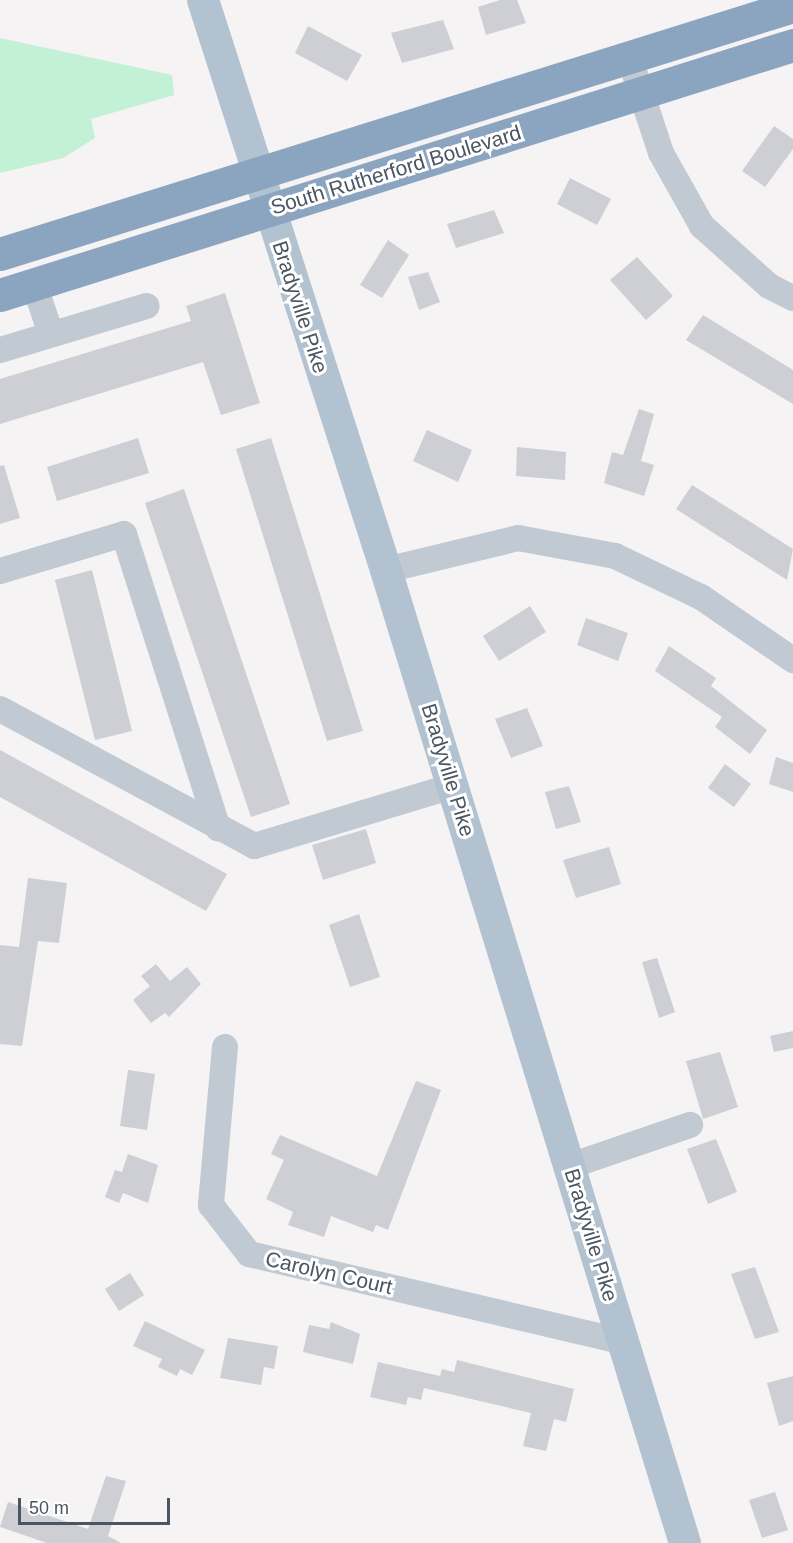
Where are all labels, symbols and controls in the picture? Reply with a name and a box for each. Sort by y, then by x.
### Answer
street label: South Rutherford Boulevard [268,120,524,220]
street label: Bradyville Pike [267,238,333,376]
street label: Bradyville Pike [416,700,480,840]
street label: Bradyville Pike [559,1165,623,1305]
street label: Carolyn Court [263,1246,395,1300]
scale bar [21,1486,172,1524]
text: 50 m [29,1498,69,1518]

